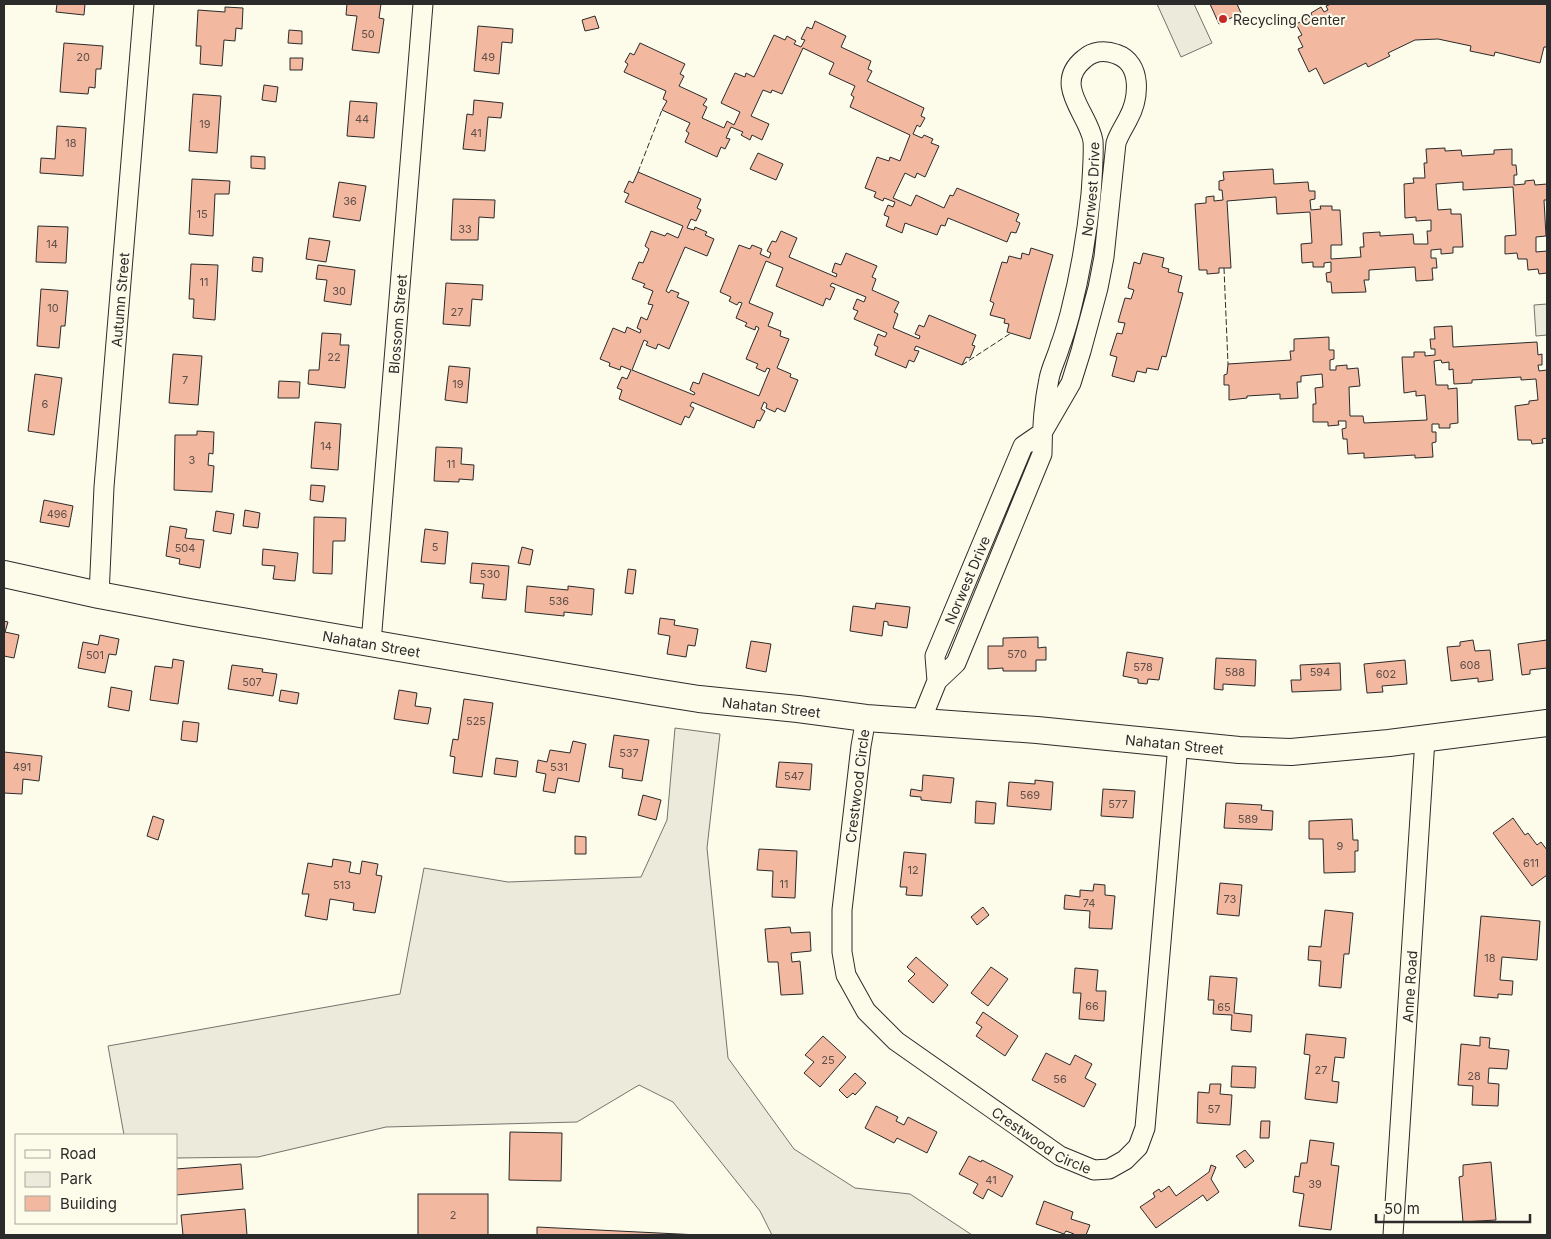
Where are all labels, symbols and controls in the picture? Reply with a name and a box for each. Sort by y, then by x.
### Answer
place label: Recycling Center [1233,11,1345,28]
marker: Recycling Center [1217,13,1229,25]
house number: 50 [361,27,375,41]
house number: 20 [76,50,90,64]
house number: 49 [481,50,495,64]
house number: 44 [355,112,369,126]
house number: 19 [199,117,211,131]
house number: 41 [470,126,482,140]
house number: 18 [65,136,77,150]
street label: Norwest Drive [1077,142,1102,237]
house number: 36 [343,194,357,208]
house number: 15 [196,207,208,221]
house number: 33 [458,222,472,236]
house number: 14 [46,237,58,251]
street label: Autumn Street [107,251,132,348]
street label: Blossom Street [384,273,410,375]
house number: 11 [200,275,208,289]
house number: 30 [332,284,346,298]
house number: 10 [47,301,59,315]
house number: 27 [451,305,463,319]
house number: 22 [327,350,341,364]
house number: 7 [182,373,188,387]
house number: 19 [452,377,464,391]
house number: 6 [42,397,49,411]
house number: 14 [320,439,332,453]
house number: 3 [189,453,196,467]
house number: 11 [447,457,455,471]
house number: 496 [47,507,68,521]
street label: Norwest Drive [941,533,993,627]
house number: 5 [432,540,439,554]
house number: 504 [175,541,195,555]
house number: 530 [480,567,500,581]
house number: 536 [549,594,569,608]
street label: Nahatan Street [321,627,422,660]
house number: 570 [1007,647,1027,661]
house number: 501 [86,648,104,662]
house number: 608 [1460,658,1480,672]
house number: 578 [1133,660,1153,674]
house number: 588 [1225,665,1245,679]
house number: 594 [1310,665,1330,679]
house number: 602 [1376,667,1396,681]
house number: 507 [242,675,262,689]
street label: Nahatan Street [721,693,822,720]
house number: 525 [466,714,486,728]
street label: Crestwood Circle [842,728,872,844]
street label: Nahatan Street [1125,730,1225,757]
house number: 537 [619,746,639,760]
house number: 491 [13,760,31,774]
house number: 531 [550,760,568,774]
house number: 547 [784,769,804,783]
house number: 569 [1020,788,1040,802]
house number: 577 [1108,797,1128,811]
house number: 589 [1238,812,1258,826]
house number: 9 [1337,839,1344,853]
house number: 611 [1523,856,1539,870]
house number: 12 [907,863,919,877]
house number: 11 [780,877,788,891]
house number: 513 [333,878,351,892]
house number: 73 [1224,892,1237,906]
house number: 74 [1083,896,1095,910]
street label: Anne Road [1398,950,1420,1023]
house number: 18 [1484,951,1496,965]
house number: 66 [1085,999,1099,1013]
house number: 65 [1217,1000,1231,1014]
house number: 25 [821,1053,835,1067]
house number: 27 [1315,1063,1327,1077]
house number: 28 [1467,1069,1481,1083]
house number: 56 [1053,1072,1067,1086]
house number: 57 [1208,1102,1220,1116]
street label: Crestwood Circle [989,1103,1094,1177]
legend [15,1134,178,1224]
text: Road [60,1144,96,1163]
text: Park [60,1169,93,1188]
house number: 41 [985,1173,997,1187]
house number: 39 [1308,1177,1322,1191]
scale bar [1376,1192,1530,1224]
text: Building [60,1194,117,1213]
text: 50 m [1384,1199,1420,1218]
house number: 2 [450,1208,456,1222]

